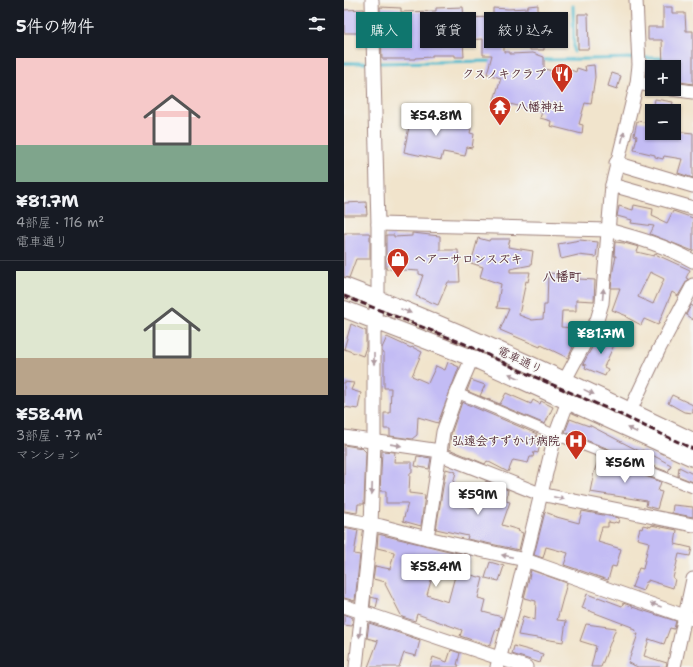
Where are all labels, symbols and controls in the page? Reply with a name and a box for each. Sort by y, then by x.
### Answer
chip: 購入 [356,12,412,48]
chip: 賃貸 [420,12,476,48]
chip: 絞り込み [484,12,568,48]
icon: filters [306,13,328,35]
text: 5件の物件 [16,15,95,37]
map controls [645,60,681,140]
button: + [645,60,681,96]
restaurant icon: クスノキクラブ [549,61,575,94]
place label: クスノキクラブ [462,66,546,82]
icon: home [136,84,208,156]
temple icon: 八幡神社 [487,94,513,127]
place label: 八幡神社 [516,99,564,115]
pin: ¥54.8M [403,103,469,137]
button: − [645,104,681,140]
text: ¥54.8M [410,107,462,124]
one-way arrow [620,131,626,144]
text: ¥81.7M [16,190,79,212]
text: 4部屋 · 116 m² [16,214,104,231]
text: 電車通り [16,233,68,250]
shop icon: ヘアーサロンスズキ [385,246,411,279]
place label: ヘアーサロンスズキ [414,251,522,267]
district label: 八幡町 [542,268,582,285]
one-way arrow [599,288,606,300]
icon: home [136,297,208,369]
one-way arrow [401,308,413,314]
pin: ¥81.7M [568,321,634,355]
text: ¥81.7M [577,325,625,342]
street label: 電車通り [495,343,545,377]
one-way arrow [371,353,377,366]
one-way arrow [507,373,519,379]
one-way arrow [584,389,595,395]
text: ¥58.4M [16,403,83,425]
text: 3部屋 · 77 m² [16,427,103,444]
one-way arrow [627,427,638,433]
hospital icon: 弘遠会すずかけ病院 [563,428,589,461]
place label: 弘遠会すずかけ病院 [452,433,560,449]
one-way arrow [390,442,403,448]
text: マンション [16,446,80,463]
pin: ¥56M [601,450,649,484]
text: ¥56M [605,454,645,471]
pin: ¥59M [454,482,502,516]
one-way arrow [369,483,375,496]
text: ¥59M [458,486,498,503]
one-way arrow [552,495,565,501]
one-way arrow [500,552,513,558]
pin: ¥58.4M [403,554,469,588]
text: ¥58.4M [410,558,462,575]
one-way arrow [650,602,662,608]
one-way arrow [356,626,363,638]

